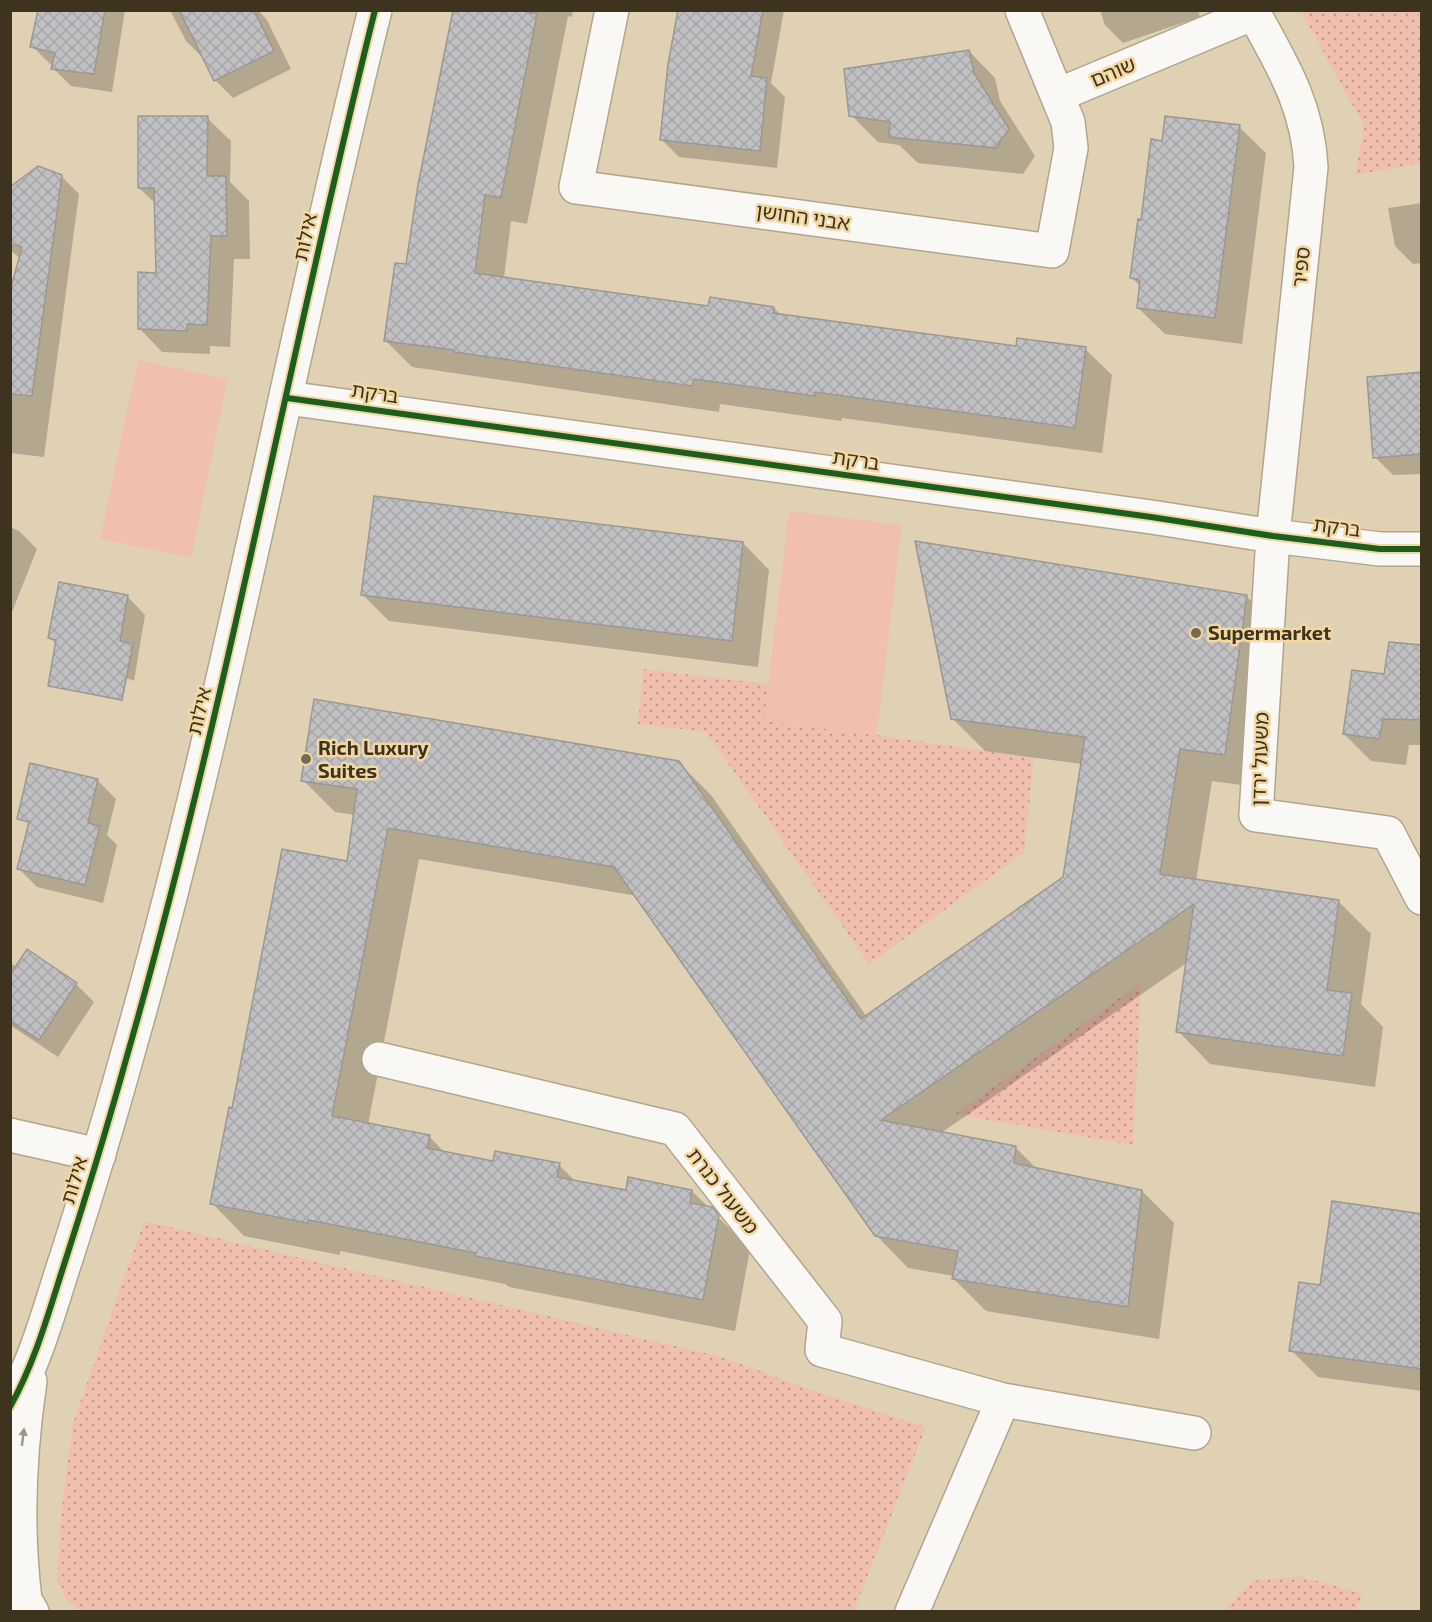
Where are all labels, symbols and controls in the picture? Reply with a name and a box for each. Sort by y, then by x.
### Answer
street label: שוהם [1086,51,1139,91]
street label: אבני החושן [755,198,852,234]
street label: אילות [287,211,321,263]
street label: ספיר [1286,245,1314,288]
street label: ברקת [350,377,400,407]
street label: ברקת [831,444,881,474]
street label: ברקת [1312,511,1362,541]
place label: Supermarket [1208,620,1331,644]
marker: Supermarket [1189,626,1203,640]
street label: אילות [181,685,215,737]
street label: משעול ירדן [1245,712,1273,806]
place label: Rich Luxury Suites [318,735,429,782]
marker: Rich Luxury Suites [299,752,313,766]
street label: משעול כנרת [683,1143,765,1238]
street label: אילות [55,1153,92,1206]
one-way arrow [18,1428,27,1447]

